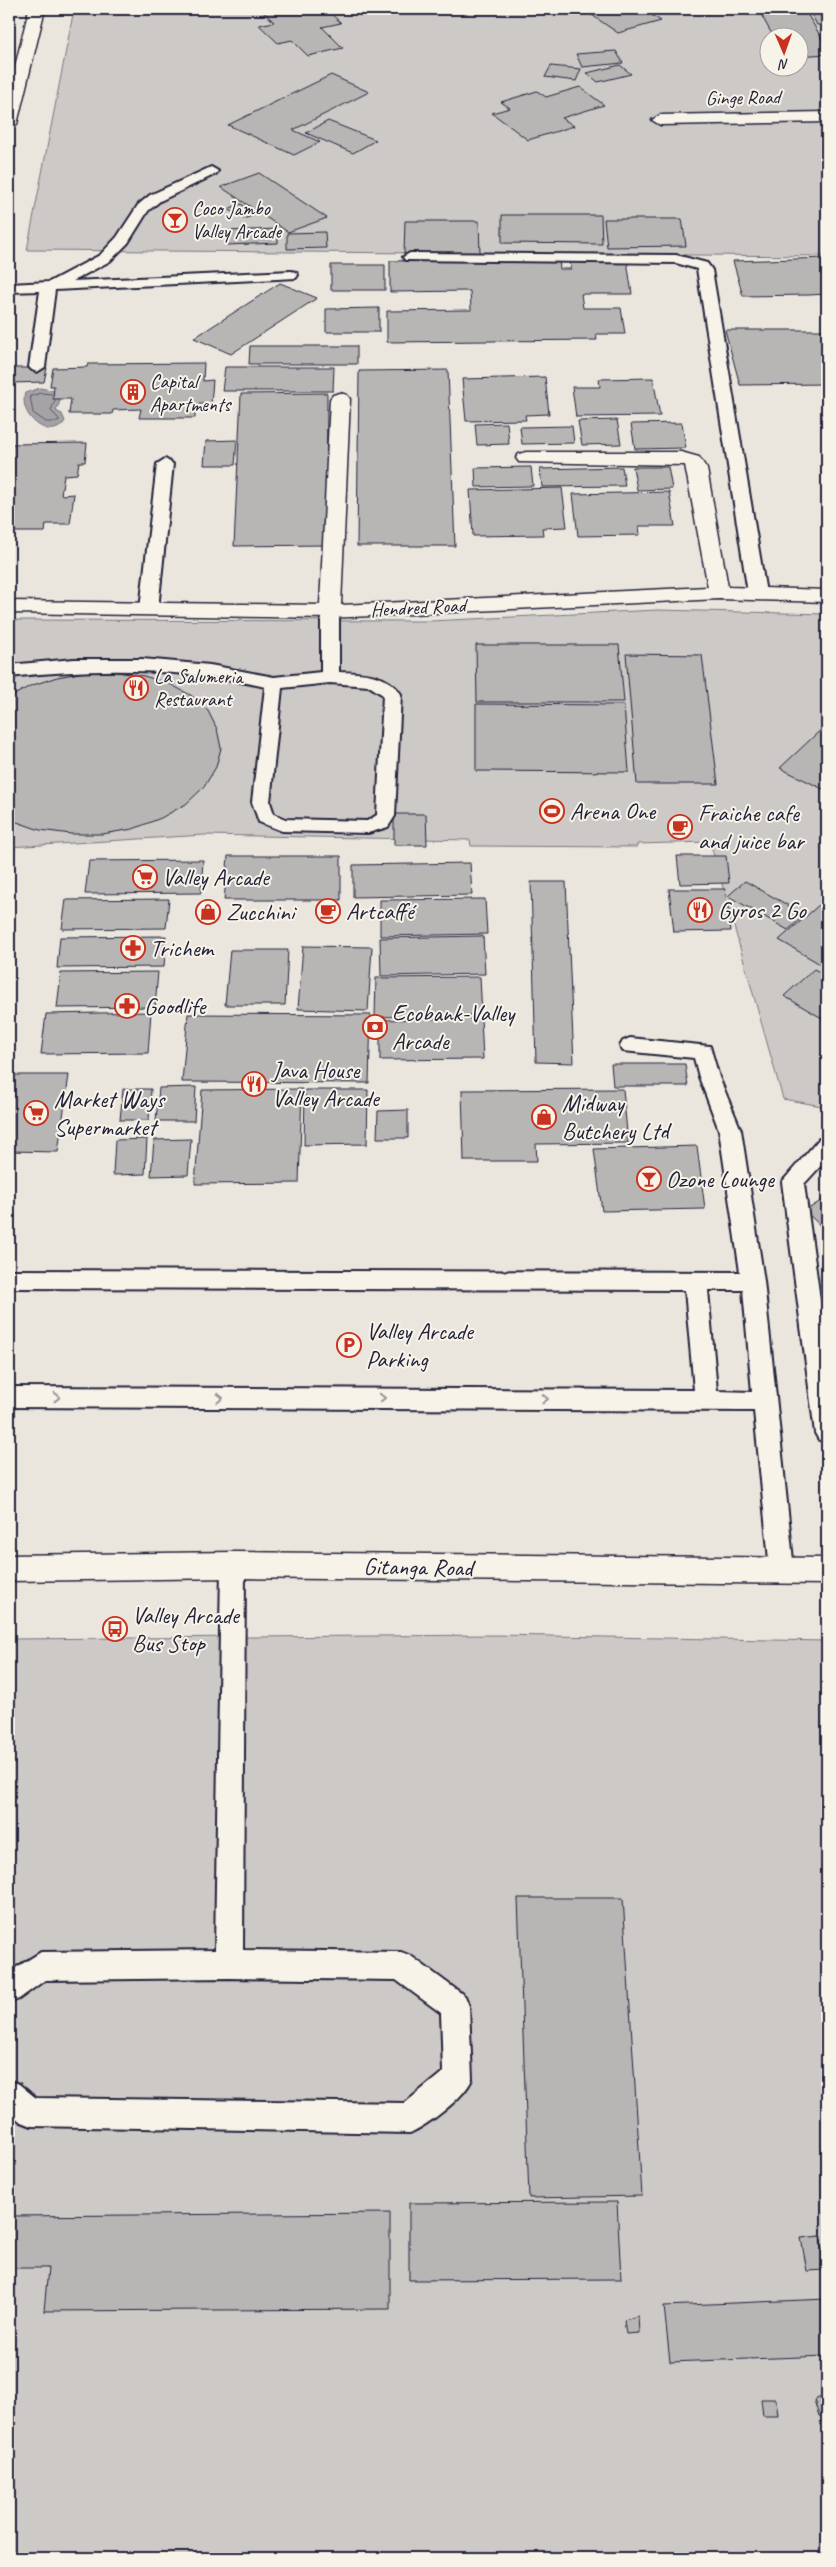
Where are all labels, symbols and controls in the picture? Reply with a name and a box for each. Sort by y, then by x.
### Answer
north arrow [758,28,808,78]
text: N [777,56,789,73]
street label: Ginge Road [705,84,784,111]
place label: Coco Jambo Valley Arcade [192,196,283,244]
bar icon: Coco Jambo Valley Arcade [162,207,188,233]
place label: Capital Apartments [150,369,232,417]
building icon: Capital Apartments [120,379,146,405]
street label: Hendred Road [370,592,469,622]
place label: La Salumeria Restaurant [154,664,244,712]
restaurant icon: La Salumeria Restaurant [123,675,149,701]
place label: Arena One [570,796,657,826]
sports icon: Arena One [539,798,565,824]
place label: Fraiche cafe and juice bar [698,798,806,856]
cafe icon: Fraiche cafe and juice bar [667,814,693,840]
place label: Valley Arcade [162,862,271,892]
supermarket icon: Valley Arcade [132,864,158,890]
place label: Gyros 2 Go [718,895,807,925]
place label: Artcaffé [346,896,418,926]
place label: Zucchini [226,897,298,927]
restaurant icon: Gyros 2 Go [687,897,713,923]
cafe icon: Artcaffé [315,898,341,924]
shop icon: Zucchini [195,899,221,925]
place label: Trichem [150,933,215,963]
pharmacy icon: Trichem [120,935,146,961]
place label: Goodlife [144,991,208,1021]
pharmacy icon: Goodlife [114,993,140,1019]
place label: Ecobank-Valley Arcade [392,998,516,1056]
bank icon: Ecobank-Valley Arcade [362,1014,388,1040]
place label: Java House Valley Arcade [271,1055,381,1113]
restaurant icon: Java House Valley Arcade [241,1071,267,1097]
place label: Market Ways Supermarket [54,1084,166,1142]
place label: Midway Butchery Ltd [562,1088,672,1146]
supermarket icon: Market Ways Supermarket [23,1100,49,1126]
shop icon: Midway Butchery Ltd [531,1104,557,1130]
place label: Ozone Lounge [666,1164,776,1194]
bar icon: Ozone Lounge [636,1166,662,1192]
place label: Valley Arcade Parking [366,1316,475,1374]
parking icon: Valley Arcade Parking [336,1332,362,1358]
one-way arrow [54,1392,62,1402]
one-way arrow [216,1393,224,1403]
one-way arrow [379,1393,387,1404]
one-way arrow [542,1394,549,1404]
street label: Gitanga Road [363,1551,476,1583]
place label: Valley Arcade Bus Stop [132,1600,241,1658]
bus stop icon: Valley Arcade Bus Stop [102,1616,128,1642]

